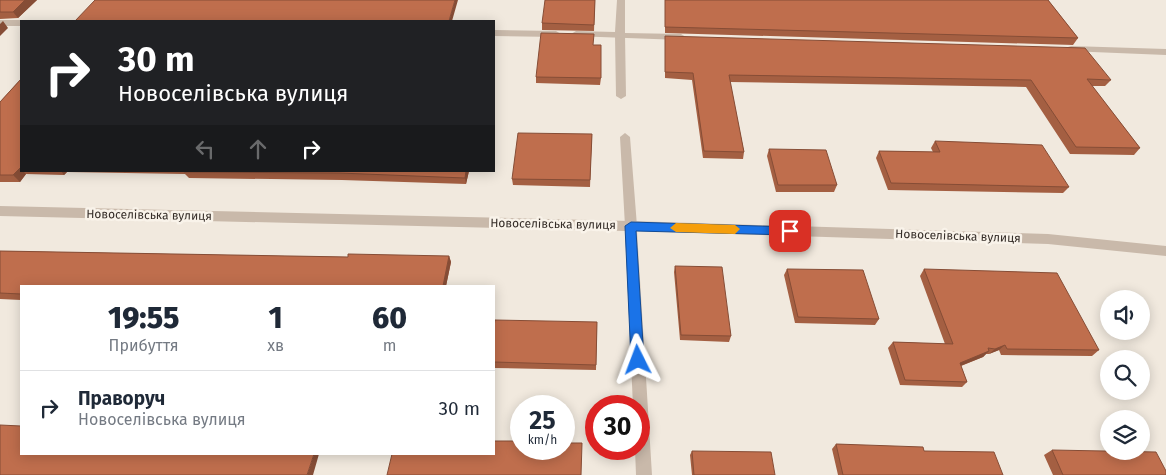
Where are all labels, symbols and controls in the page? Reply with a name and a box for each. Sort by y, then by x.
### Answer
text: 30 m [118,38,195,80]
icon: right [35,40,100,105]
text: Новоселівська вулиця [118,80,348,107]
icon: left [191,135,219,163]
icon: ahead [244,135,272,163]
icon: right [297,135,325,163]
street label: Новоселівська вулиця [86,207,212,223]
pin [769,210,811,252]
street label: Новоселівська вулиця [490,216,616,232]
icon: arrive [776,217,804,245]
street label: Новоселівська вулиця [895,227,1021,245]
map controls [1100,290,1150,460]
button: sound [1100,290,1150,340]
text: 19:55 [108,300,179,336]
text: 1 [269,300,283,336]
text: 60 [372,300,407,336]
position arrow [611,333,663,385]
text: Прибуття [109,336,179,355]
text: хв [267,336,284,355]
text: m [383,336,396,355]
button: search [1100,350,1150,400]
text: Праворуч [78,387,165,410]
icon: right [35,394,63,422]
speed limit sign: 30 [585,395,650,460]
text: 30 m [439,397,480,420]
text: 25 [529,406,556,436]
text: Новоселівська вулиця [78,410,246,429]
button: layers [1100,410,1150,460]
text: km/h [528,433,557,447]

